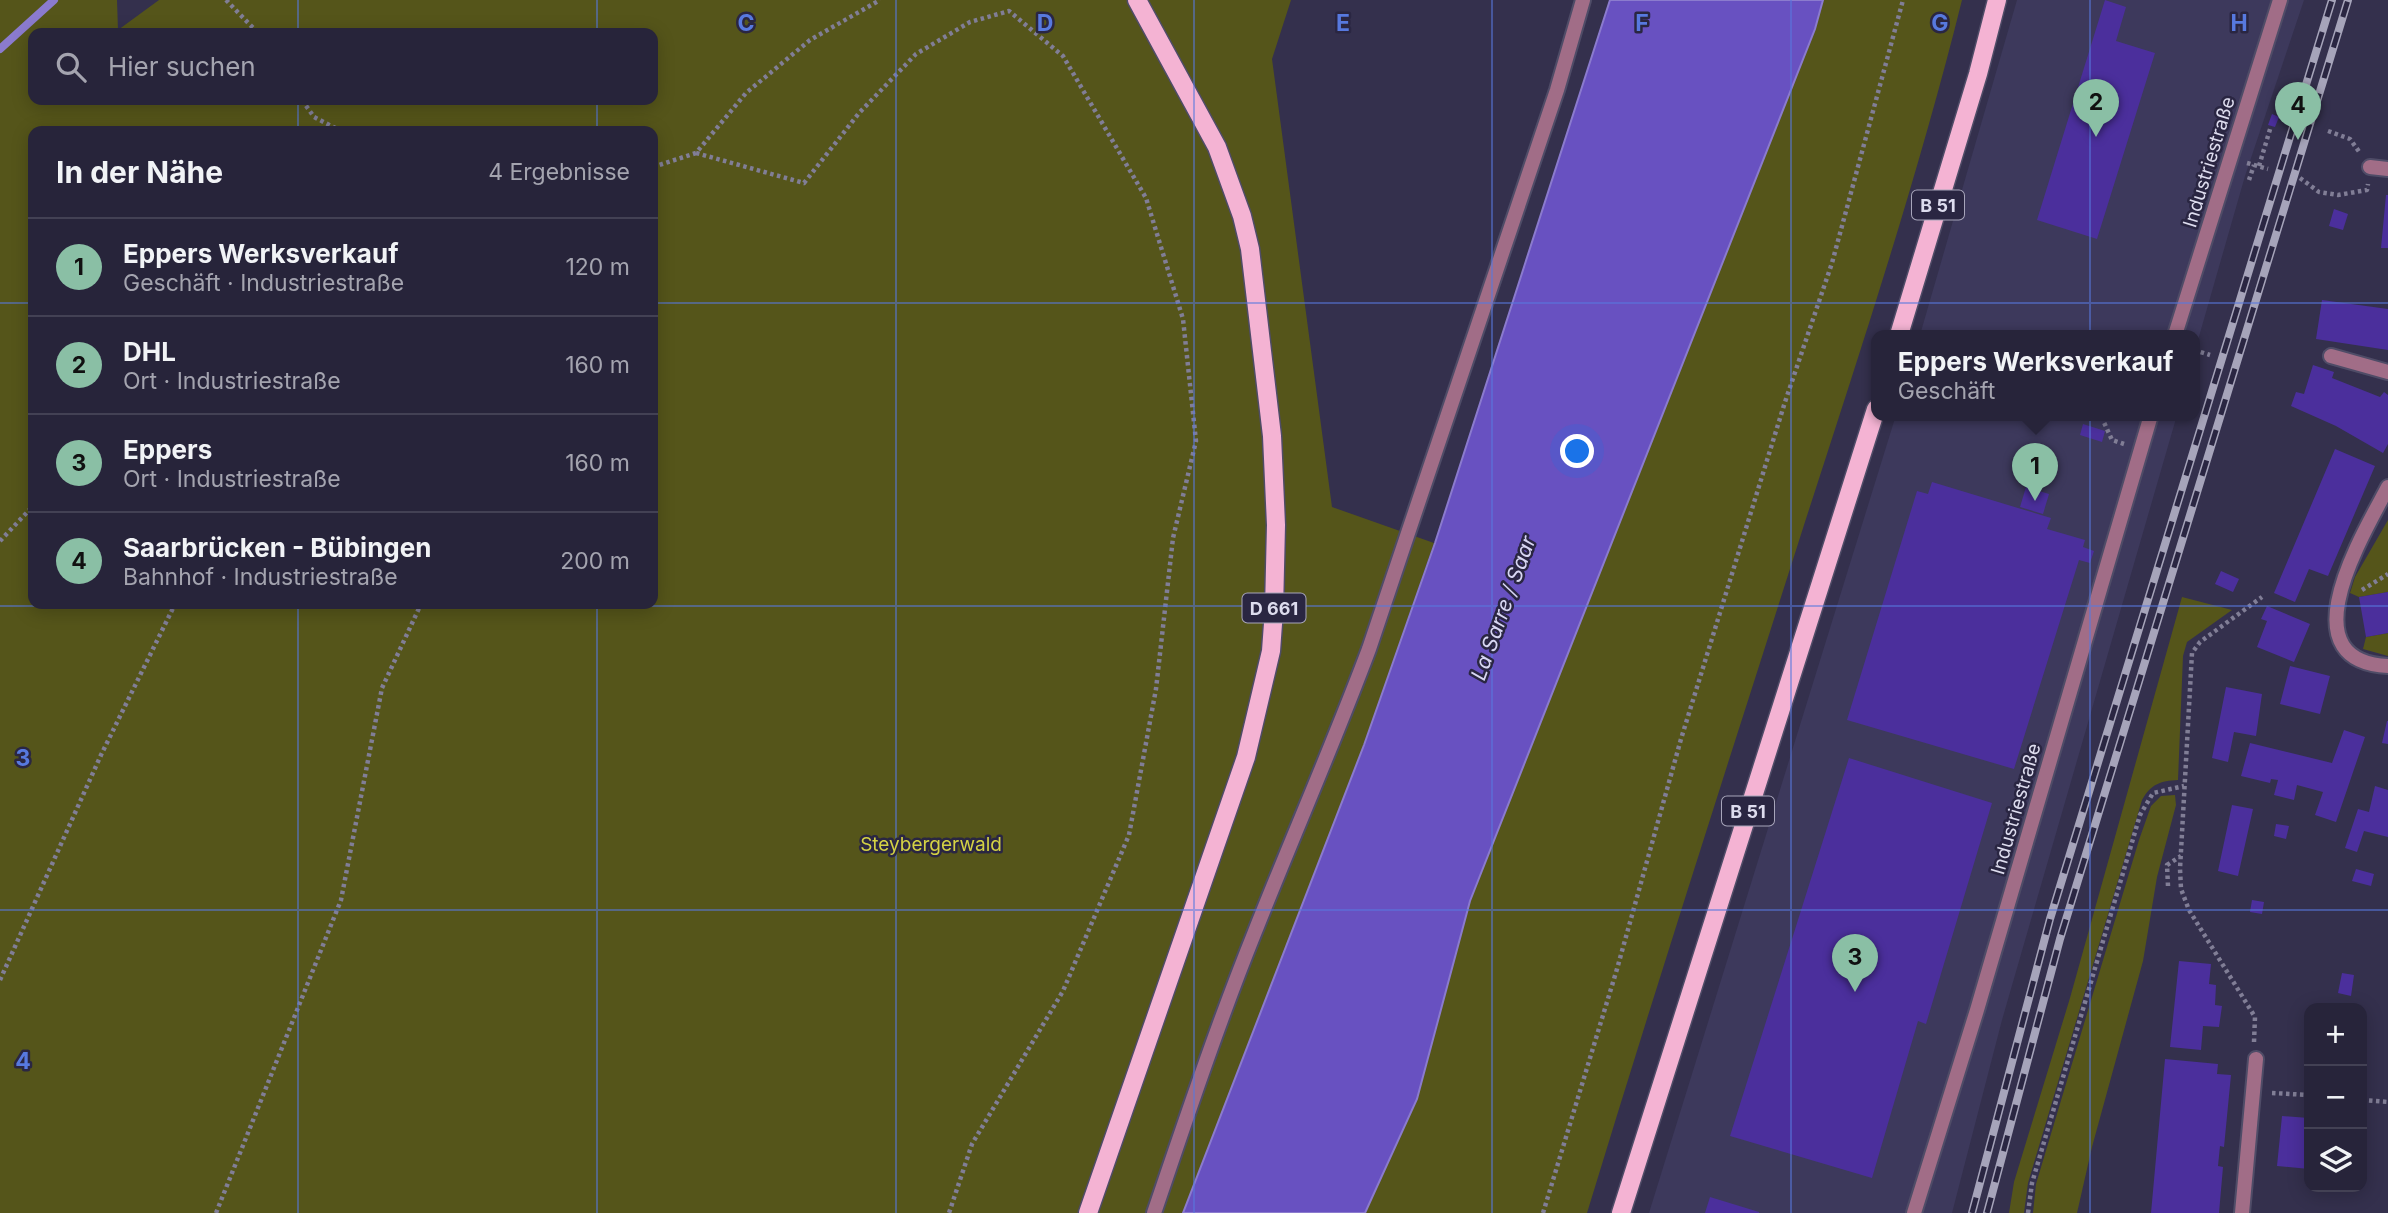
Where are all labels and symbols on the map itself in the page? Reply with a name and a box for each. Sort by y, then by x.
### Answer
text: C [737,9,755,37]
text: D [1037,9,1053,37]
text: E [1336,9,1350,37]
text: F [1635,9,1649,37]
text: G [1931,9,1949,37]
text: H [2230,9,2248,37]
pin: 2 [2073,79,2119,137]
pin: 4 [2275,82,2321,140]
street label: Industriestraße [2178,94,2240,230]
road number: B 51 [1912,190,1964,220]
your location [1560,434,1594,468]
pin: 1 [2012,443,2058,501]
water label: La Sarre / Saar [1465,532,1541,683]
road number: D 661 [1242,594,1306,622]
street label: Industriestraße [1986,741,2046,877]
text: 3 [16,744,30,772]
road number: B 51 [1722,796,1774,826]
park label: Steybergerwald [860,833,1002,856]
pin: 3 [1832,934,1878,992]
text: 4 [15,1047,31,1075]

